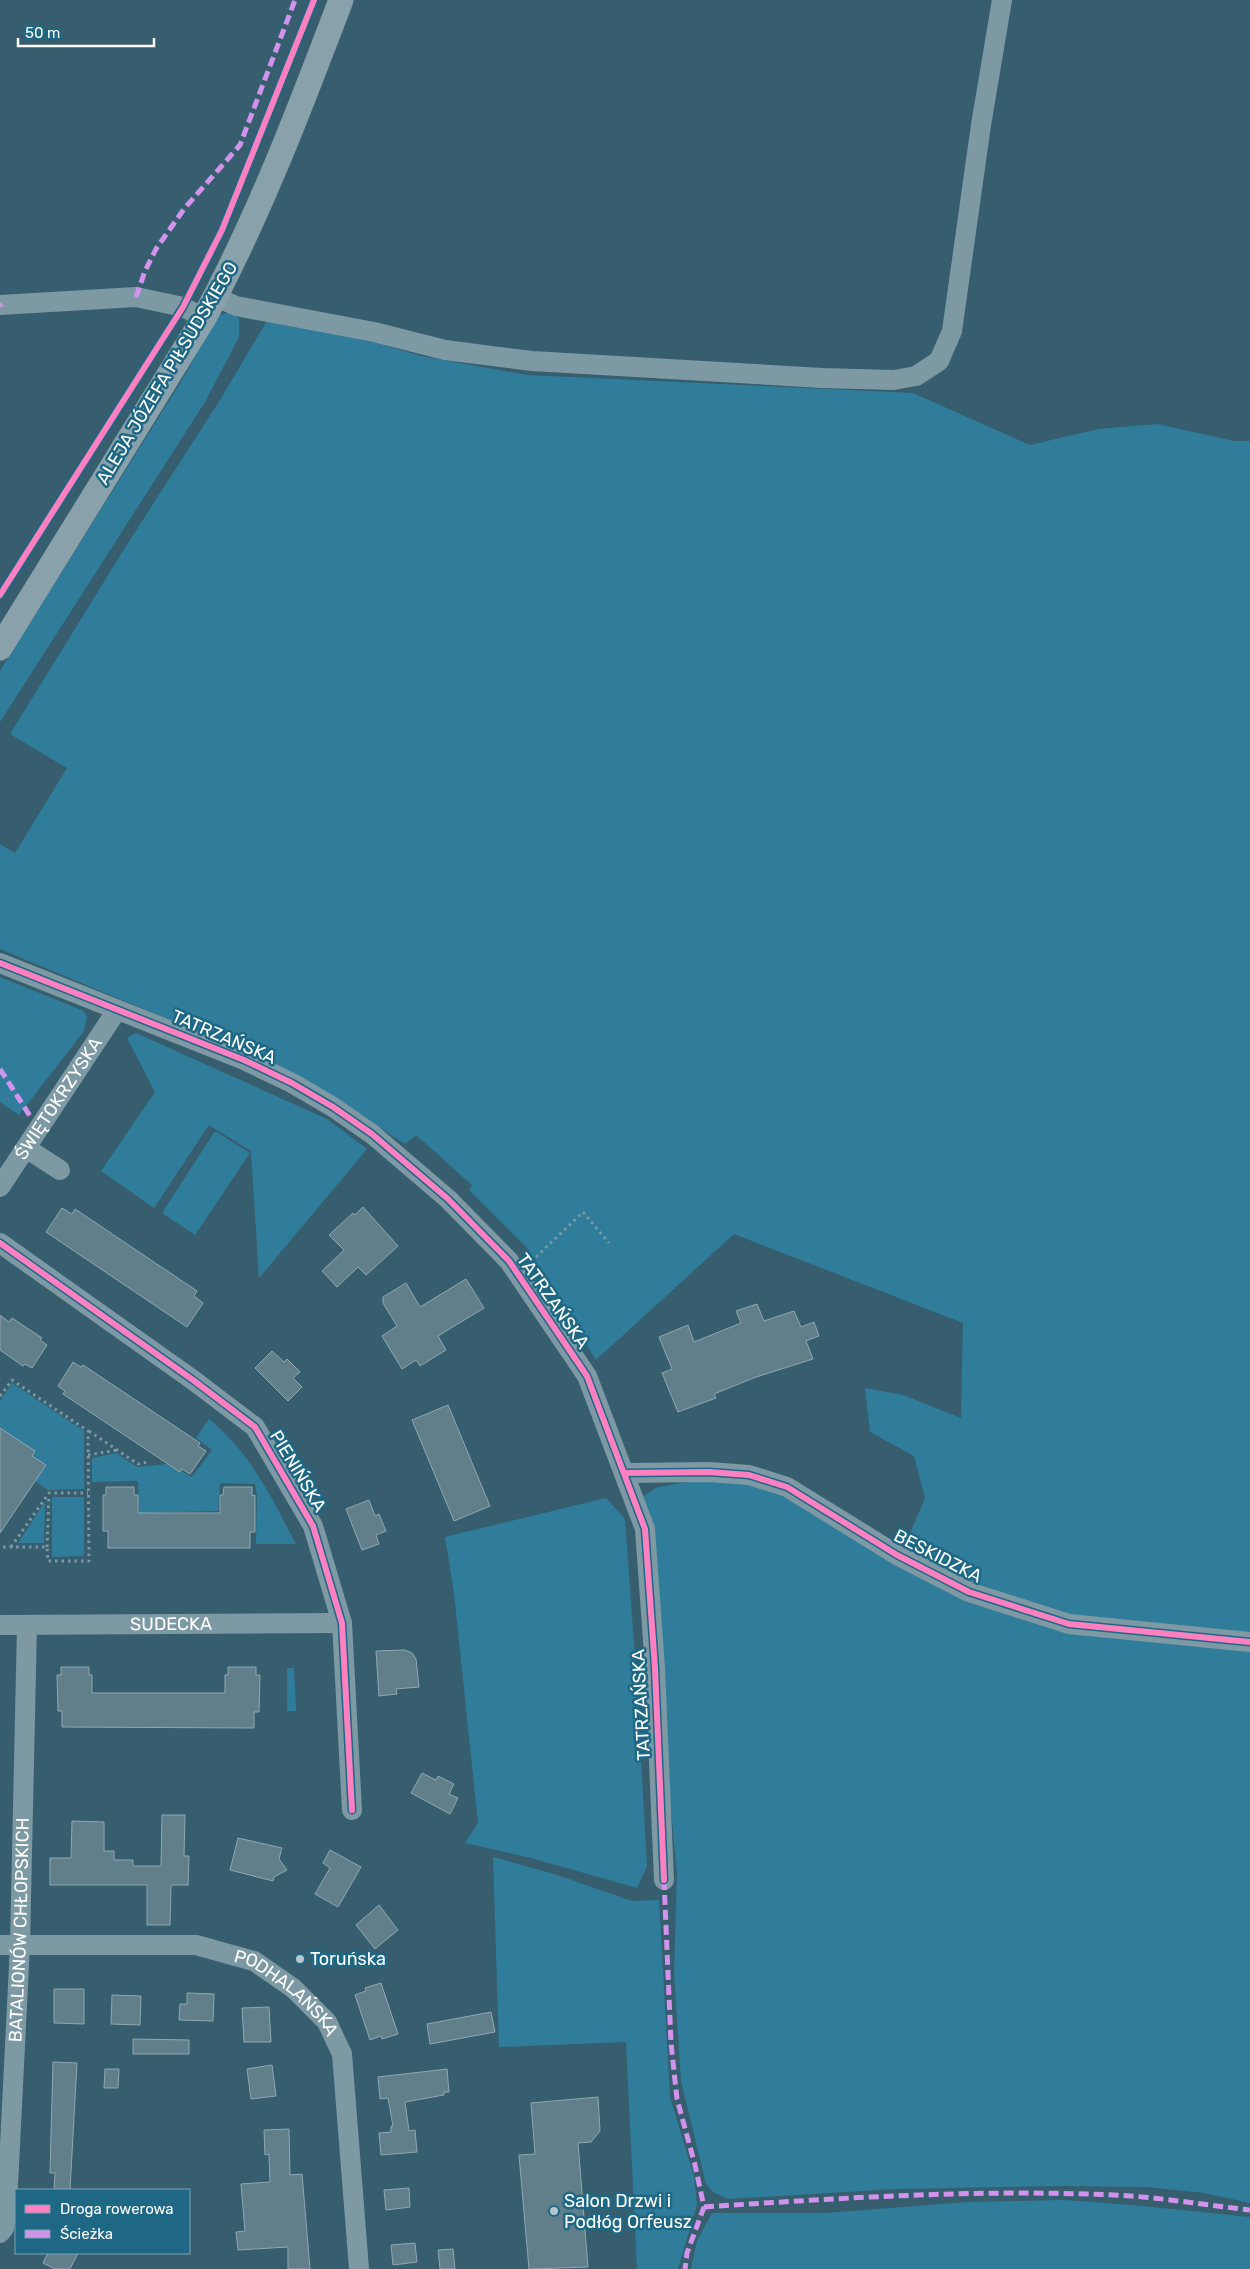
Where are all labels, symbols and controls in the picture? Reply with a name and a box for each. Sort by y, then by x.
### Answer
scale bar [18,15,154,47]
text: 50 m [25,24,60,42]
street label: ALEJA JÓZEFA PIŁSUDSKIEGO [92,257,242,489]
street label: TATRZAŃSKA [168,1005,280,1069]
street label: ŚWIĘTOKRZYSKA [10,1033,107,1164]
street label: TATRZAŃSKA [512,1249,594,1353]
street label: PIENIŃSKA [265,1426,331,1516]
street label: BESKIDZKA [890,1524,986,1588]
street label: SUDECKA [130,1613,212,1635]
street label: TATRZAŃSKA [627,1649,655,1761]
street label: BATALIONÓW CHŁOPSKICH [4,1817,34,2043]
street label: PODHALAŃSKA [232,1945,343,2040]
place label: Toruńska [310,1948,386,1970]
marker: Toruńska [294,1953,306,1965]
legend [15,2189,190,2254]
place label: Salon Drzwi i Podłóg Orfeusz [564,2190,692,2233]
text: Droga rowerowa [60,2200,174,2218]
marker: Salon Drzwi i Podłóg Orfeusz [548,2205,560,2217]
text: Ścieżka [60,2225,113,2243]

